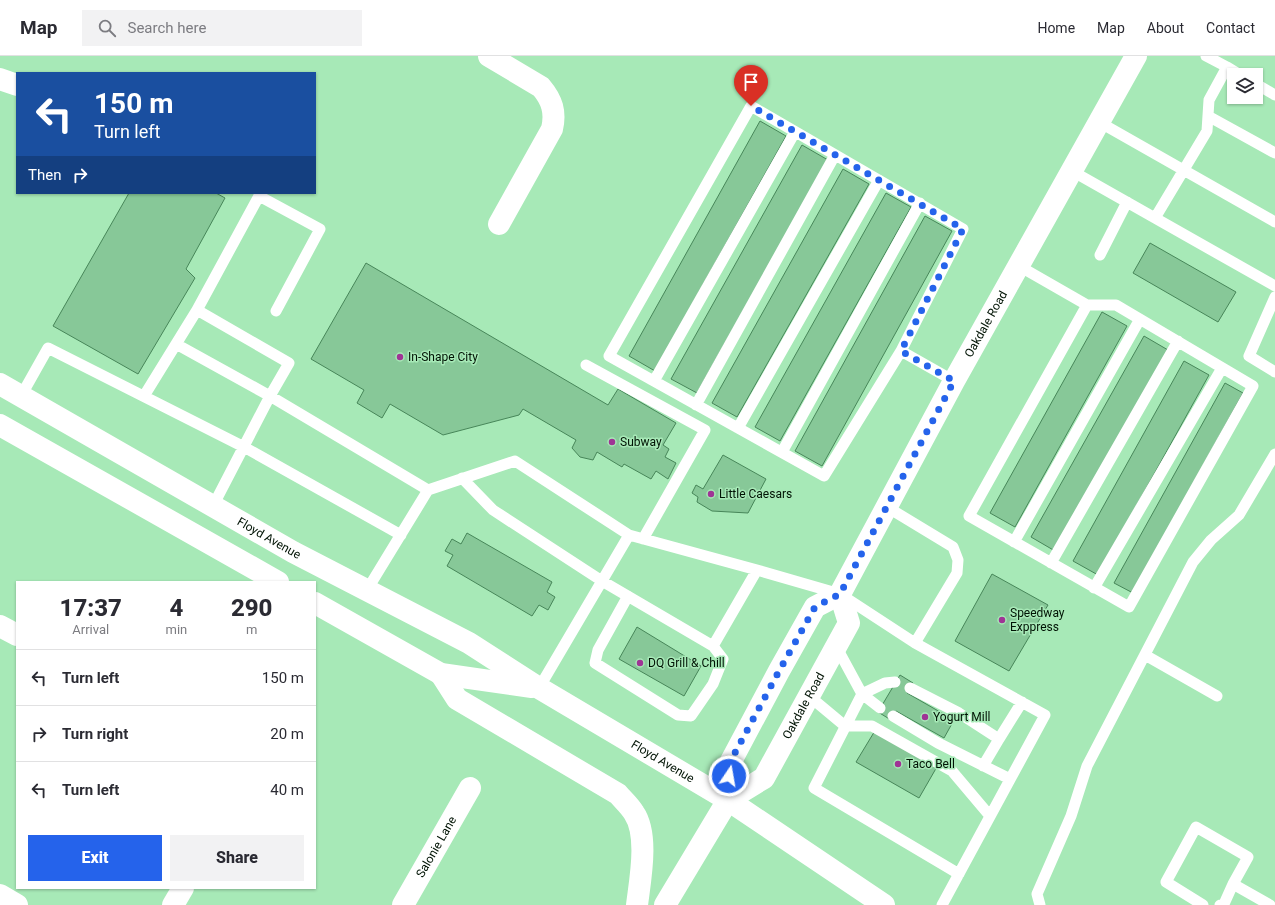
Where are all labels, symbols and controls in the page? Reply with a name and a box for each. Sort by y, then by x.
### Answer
search box [82,10,362,46]
text: Map [20,16,58,39]
icon: search [96,17,118,39]
text: Search here [128,19,206,37]
text: Home [1037,20,1075,36]
text: Map [1097,20,1125,36]
text: About [1147,20,1184,36]
text: Contact [1206,20,1255,36]
pin [734,65,768,106]
map controls [1227,68,1263,104]
button: layers [1227,68,1263,104]
icon: arrive [740,71,762,93]
text: 150 m [94,87,173,120]
icon: left [28,88,80,140]
text: Turn left [94,121,160,142]
icon: right [69,164,91,186]
text: Then [28,166,61,184]
street label: Oakdale Road [962,288,1010,360]
place label: In-Shape City [408,350,478,364]
marker: In-Shape City [395,352,405,362]
place label: Subway [620,435,662,449]
marker: Subway [607,437,617,447]
place label: Little Caesars [719,487,792,501]
marker: Little Caesars [706,489,716,499]
street label: Floyd Avenue [235,514,303,562]
text: 17:37 [60,594,122,622]
text: 4 [169,594,183,622]
text: 290 [231,594,272,622]
place label: Speedway Exppress [1010,606,1065,634]
marker: Speedway Exppress [997,615,1007,625]
text: Arrival [72,622,109,637]
text: min [166,622,187,637]
text: m [246,622,257,637]
place label: DQ Grill & Chill [648,656,725,670]
marker: DQ Grill & Chill [635,658,645,668]
icon: left [28,667,50,689]
text: Turn left [62,669,119,687]
text: 150 m [262,669,304,687]
street label: Oakdale Road [780,670,828,742]
place label: Yogurt Mill [933,710,991,724]
marker: Yogurt Mill [920,712,930,722]
icon: right [28,723,50,745]
text: Turn right [62,725,128,743]
text: 20 m [270,725,304,743]
street label: Floyd Avenue [629,737,697,785]
position arrow [708,755,750,797]
place label: Taco Bell [906,757,955,771]
marker: Taco Bell [893,759,903,769]
icon: left [28,779,50,801]
text: Turn left [62,781,119,799]
text: 40 m [270,781,304,799]
street label: Salonie Lane [413,814,459,880]
button: Exit [28,835,162,881]
button: Share [170,835,304,881]

